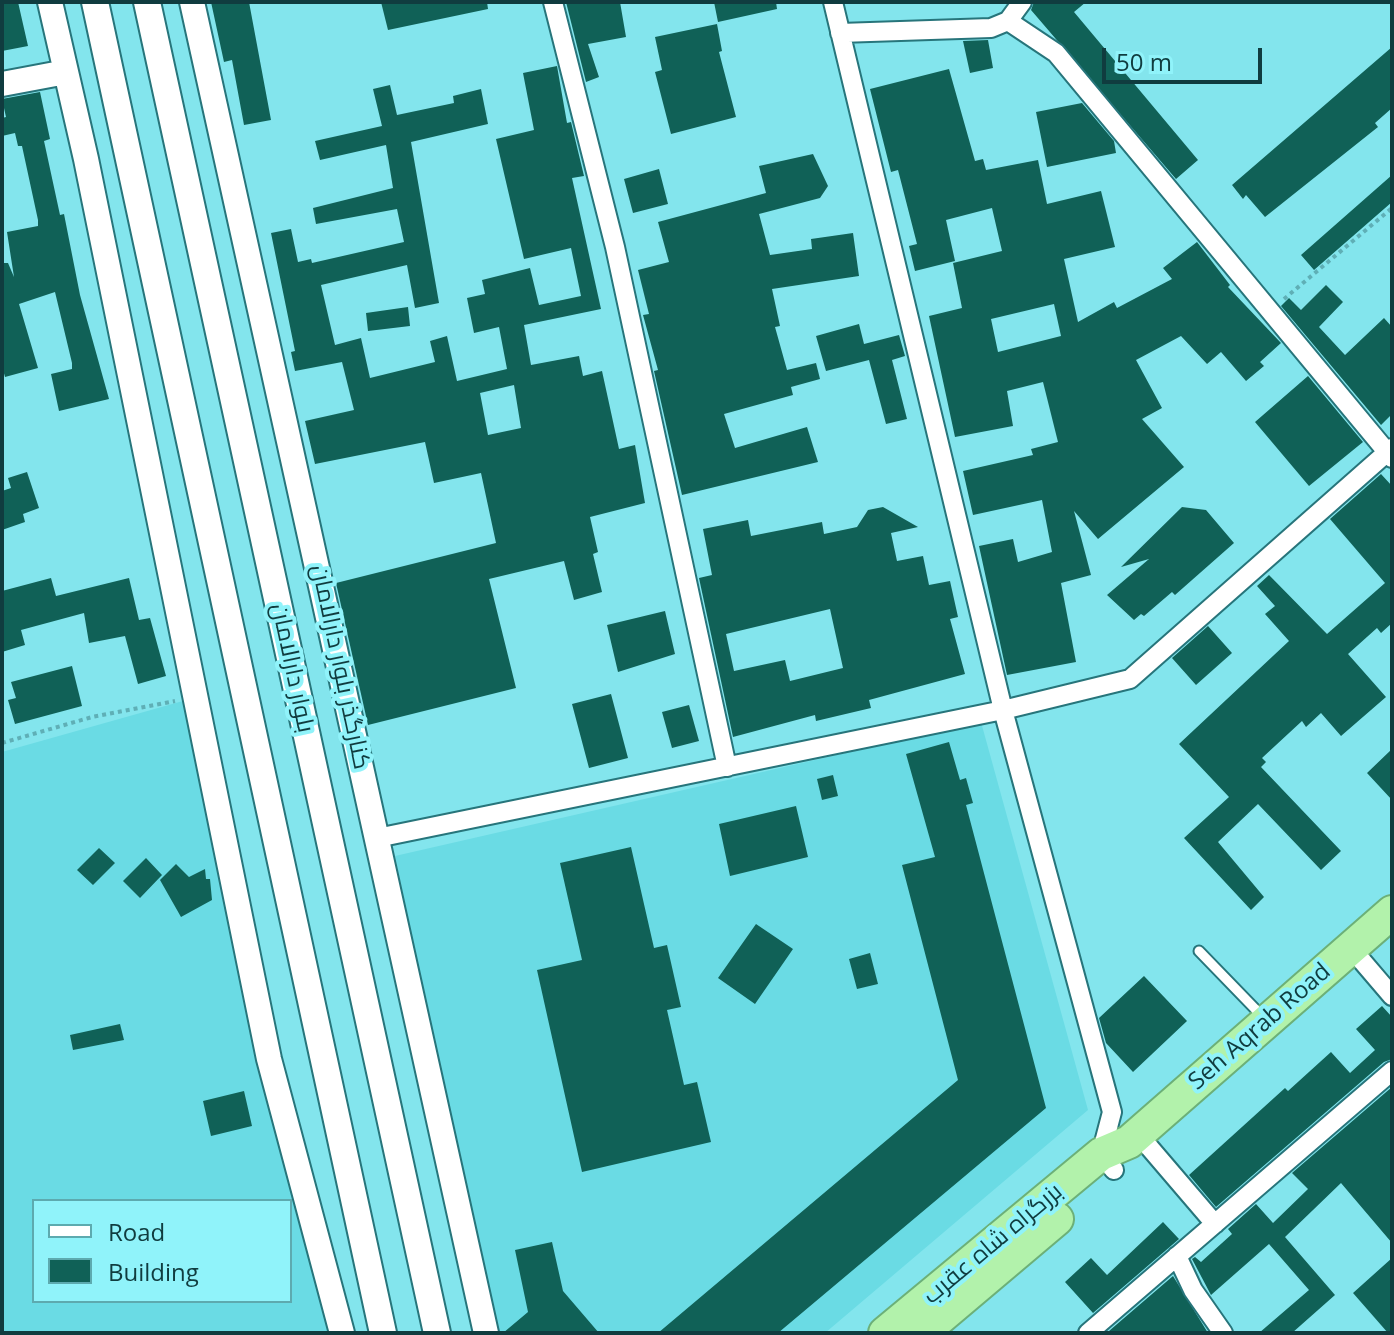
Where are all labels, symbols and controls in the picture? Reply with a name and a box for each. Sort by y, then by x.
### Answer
scale bar [1106,32,1266,82]
text: 50 m [1116,45,1172,78]
street label: کنارگذر بلوار دارالامان [304,562,376,772]
street label: بلوار دارالامان [264,601,320,735]
street label: Seh Aqrab Road [1183,957,1337,1097]
street label: بزرگراه شاه عقرب [918,1177,1068,1311]
legend [32,1199,292,1303]
text: Road [108,1215,165,1248]
text: Building [108,1255,199,1288]

